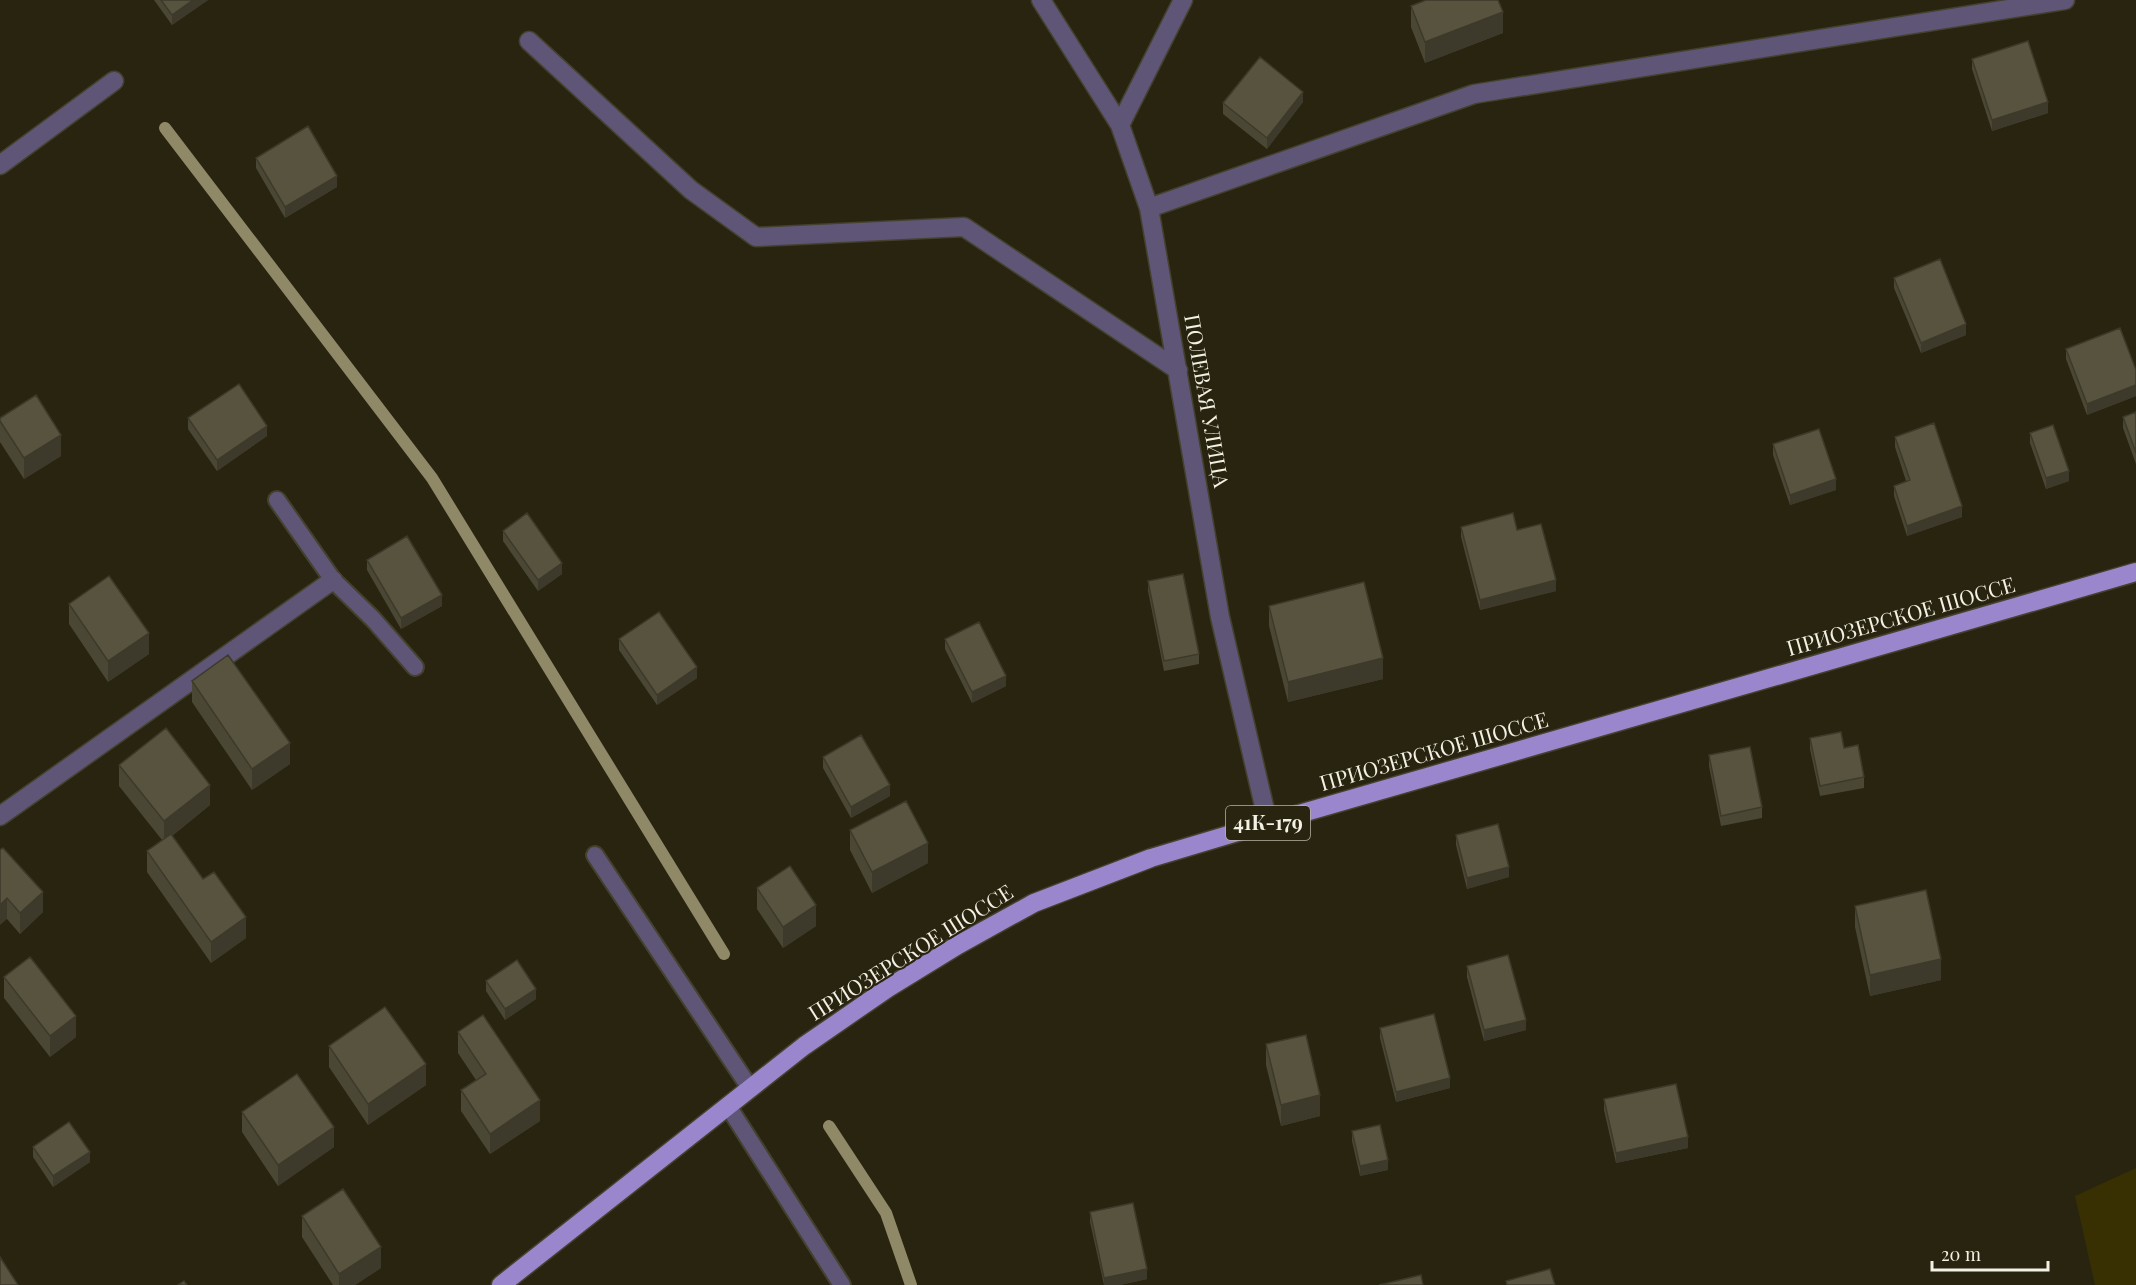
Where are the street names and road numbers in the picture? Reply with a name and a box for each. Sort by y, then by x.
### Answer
street label: ПОЛЕВАЯ УЛИЦА [1179,312,1237,490]
street label: ПРИОЗЕРСКОЕ ШОССЕ [1783,569,2018,661]
street label: ПРИОЗЕРСКОЕ ШОССЕ [1316,704,1551,796]
road number: 41К-179 [1226,806,1310,840]
street label: ПРИОЗЕРСКОЕ ШОССЕ [802,877,1018,1026]

